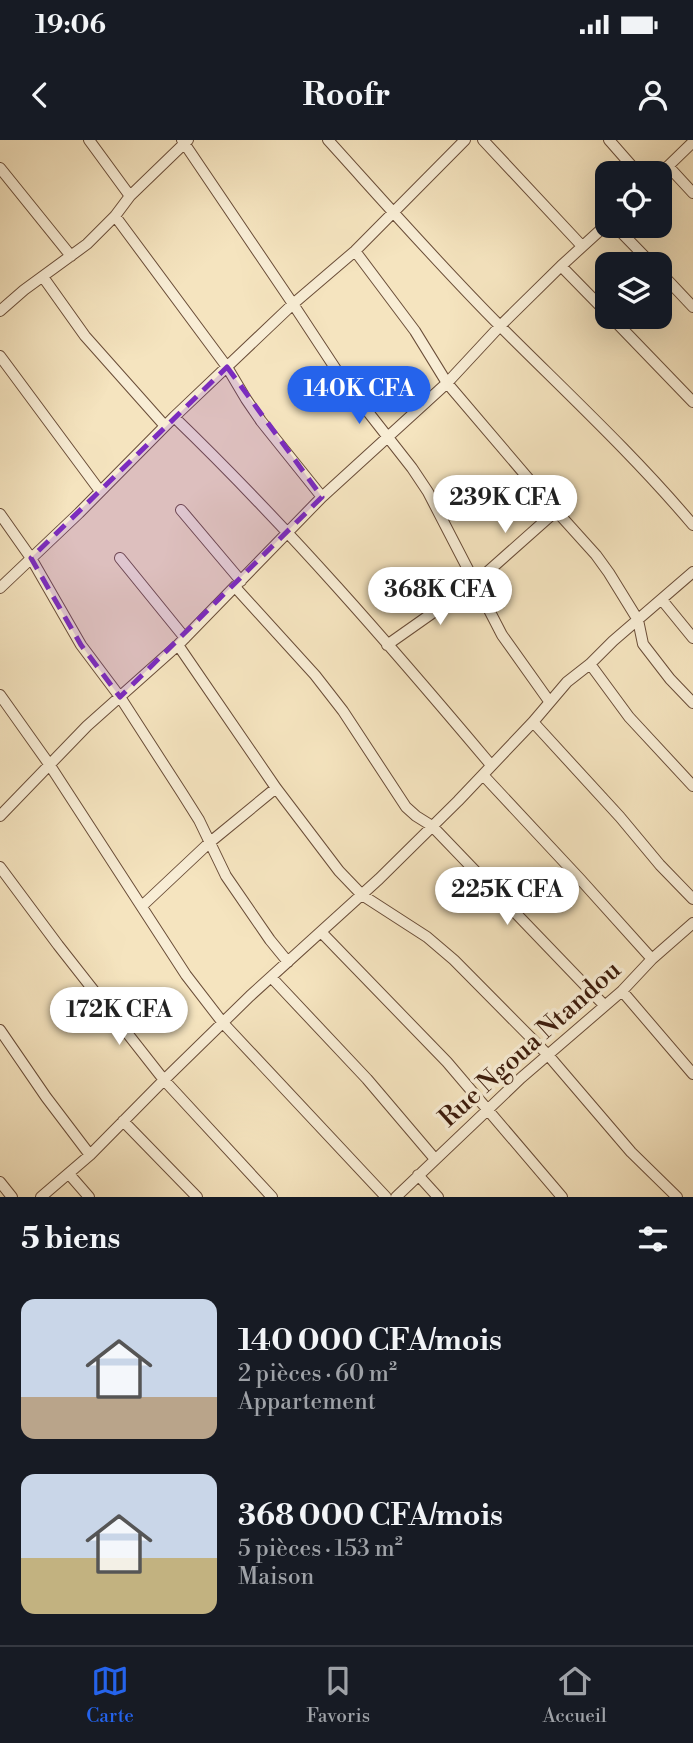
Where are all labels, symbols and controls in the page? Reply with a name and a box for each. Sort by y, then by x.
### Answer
text: 19:06 [35,9,106,41]
text: Roofr [303,75,390,115]
icon: back [21,76,59,114]
icon: person [634,76,672,114]
map controls [595,161,672,329]
button: locate [595,161,672,238]
button: layers [595,252,672,329]
pin: 140K CFA [287,366,431,426]
text: 140K CFA [303,375,415,403]
pin: 239K CFA [433,476,577,535]
text: 239K CFA [449,484,561,512]
pin: 368K CFA [368,568,512,627]
text: 368K CFA [384,576,496,604]
pin: 225K CFA [435,868,579,927]
text: 225K CFA [451,876,563,904]
street label: Rue Ngoua Ntandou [432,954,628,1134]
pin: 172K CFA [47,988,191,1047]
text: 172K CFA [66,996,172,1024]
text: 5 biens [21,1220,120,1258]
icon: filters [634,1220,672,1258]
text: 140 000 CFA/mois [238,1322,502,1360]
icon: home [77,1327,161,1411]
text: 2 pièces · 60 m² [238,1360,397,1388]
text: Appartement [238,1388,376,1416]
text: 368 000 CFA/mois [238,1497,503,1535]
icon: home [77,1502,161,1586]
text: 5 pièces · 153 m² [238,1535,403,1563]
text: Maison [238,1563,314,1591]
tab: Carte [86,1662,134,1728]
tab: Favoris [306,1662,370,1728]
tab: Accueil [543,1662,607,1728]

